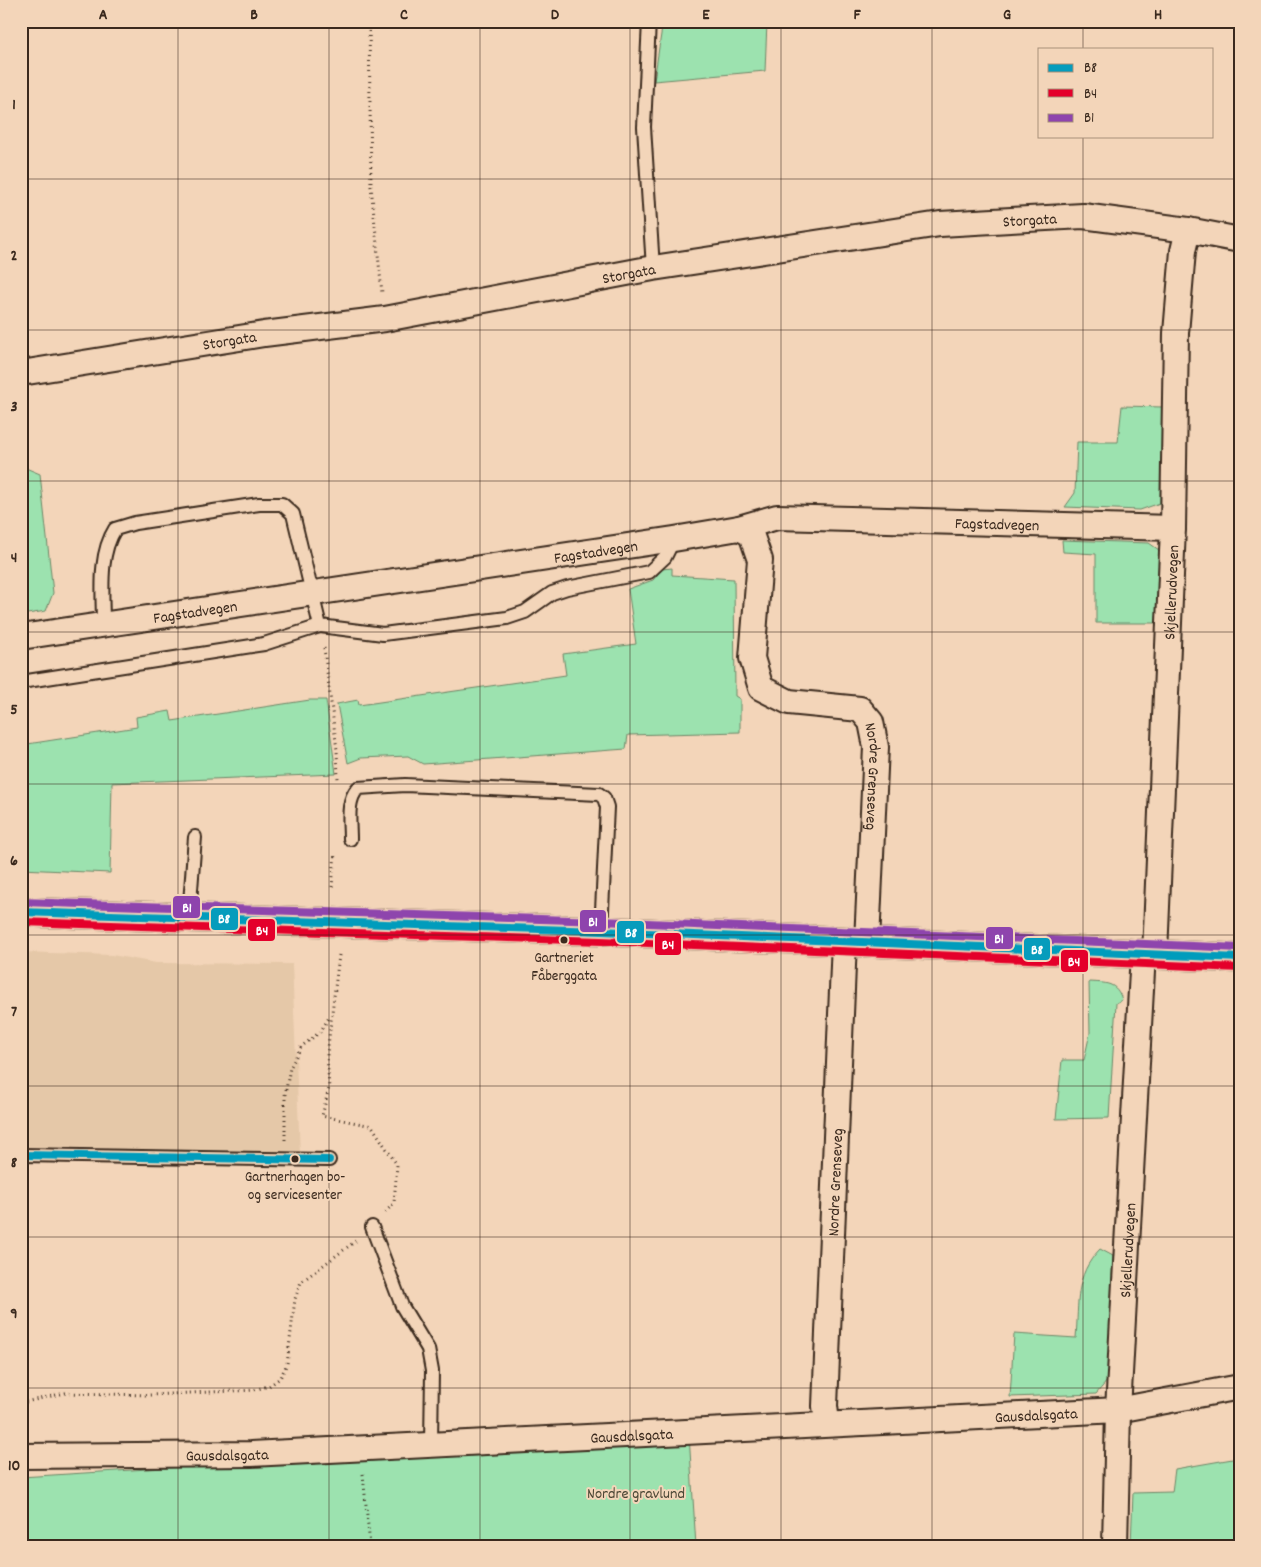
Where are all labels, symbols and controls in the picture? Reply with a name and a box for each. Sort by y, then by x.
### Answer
text: A [99,4,108,27]
text: B [250,4,258,27]
text: C [400,4,408,27]
text: D [551,4,560,27]
text: E [702,4,710,27]
text: F [853,4,861,27]
text: G [1003,4,1011,27]
text: H [1154,4,1162,27]
legend [1038,48,1214,138]
text: B8 [1084,58,1097,80]
text: B4 [1084,84,1097,106]
text: 1 [12,94,16,117]
text: B1 [1084,108,1094,130]
street label: Storgata [1002,208,1058,234]
text: 2 [11,245,18,268]
street label: Storgata [600,259,658,291]
street label: Storgata [201,326,259,358]
text: 3 [10,396,18,419]
street label: Fagstadvegen [954,513,1040,538]
street label: Fagstadvegen [552,536,639,571]
street label: Skjellerudvegen [1159,544,1186,640]
text: 4 [11,547,17,570]
street label: Fagstadvegen [152,596,239,631]
text: 5 [10,699,18,722]
street label: Nordre Grenseveg [857,721,886,831]
text: 6 [10,850,18,873]
line badge: B1 [172,895,201,919]
text: B1 [182,899,192,919]
line badge: B8 [210,907,239,931]
line badge: B1 [579,909,607,933]
text: B8 [218,910,231,930]
text: B1 [588,913,598,933]
line badge: B4 [247,918,276,942]
line badge: B8 [616,920,645,944]
text: B4 [256,922,268,942]
text: B8 [625,924,638,944]
line badge: B1 [985,926,1014,950]
text: B1 [994,930,1004,950]
line badge: B4 [654,932,682,956]
marker: Gartneriet Fåberggata [559,935,569,945]
text: B4 [662,936,674,956]
line badge: B8 [1023,937,1051,961]
text: B8 [1031,941,1044,961]
place label: Gartneriet Fåberggata [531,948,598,988]
line badge: B4 [1060,949,1089,973]
text: B4 [1068,953,1080,973]
text: 7 [11,1001,17,1024]
street label: Nordre Grenseveg [823,1128,850,1237]
text: 8 [11,1152,18,1175]
marker: Gartnerhagen bo- og servicesenter [290,1154,300,1164]
place label: Gartnerhagen bo- og servicesenter [245,1167,345,1207]
street label: Skjellerudvegen [1115,1202,1143,1299]
text: 9 [10,1303,18,1326]
street label: Gausdalsgata [994,1403,1079,1430]
street label: Gausdalsgata [590,1424,674,1451]
street label: Gausdalsgata [186,1444,270,1469]
text: 10 [8,1455,20,1478]
park label: Nordre gravlund [587,1483,685,1506]

